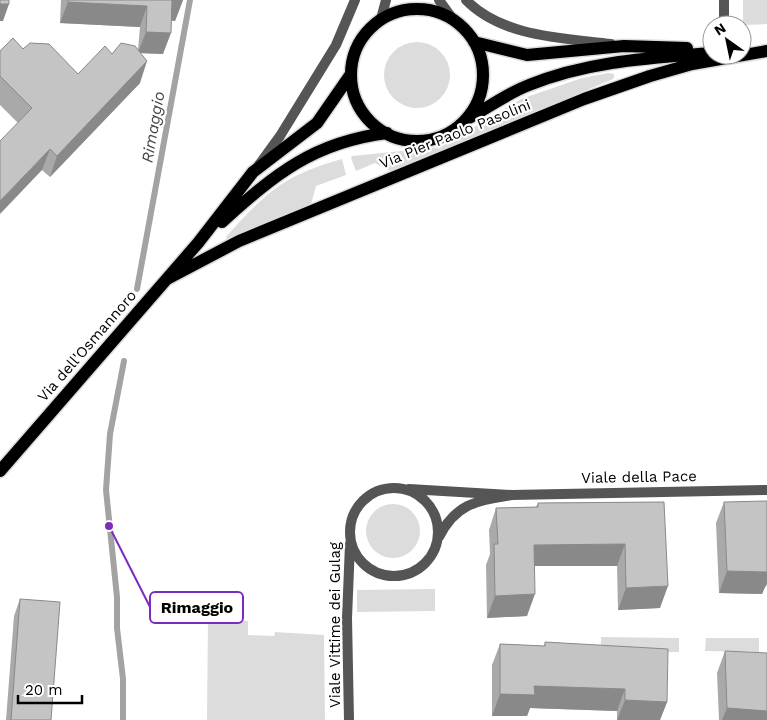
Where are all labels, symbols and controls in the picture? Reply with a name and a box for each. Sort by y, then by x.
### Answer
north arrow [702,15,752,65]
text: N [711,20,729,39]
water label: Rimaggio [137,90,169,164]
street label: Via Pier Paolo Pasolini [377,95,533,173]
street label: Via dell'Osmannoro [34,287,140,405]
street label: Viale della Pace [581,467,697,487]
street label: Viale Vittime dei Gulag [326,542,344,708]
callout: Rimaggio [150,592,243,623]
text: Rimaggio [161,598,234,617]
scale bar [18,672,81,704]
text: 20 m [25,681,63,699]

